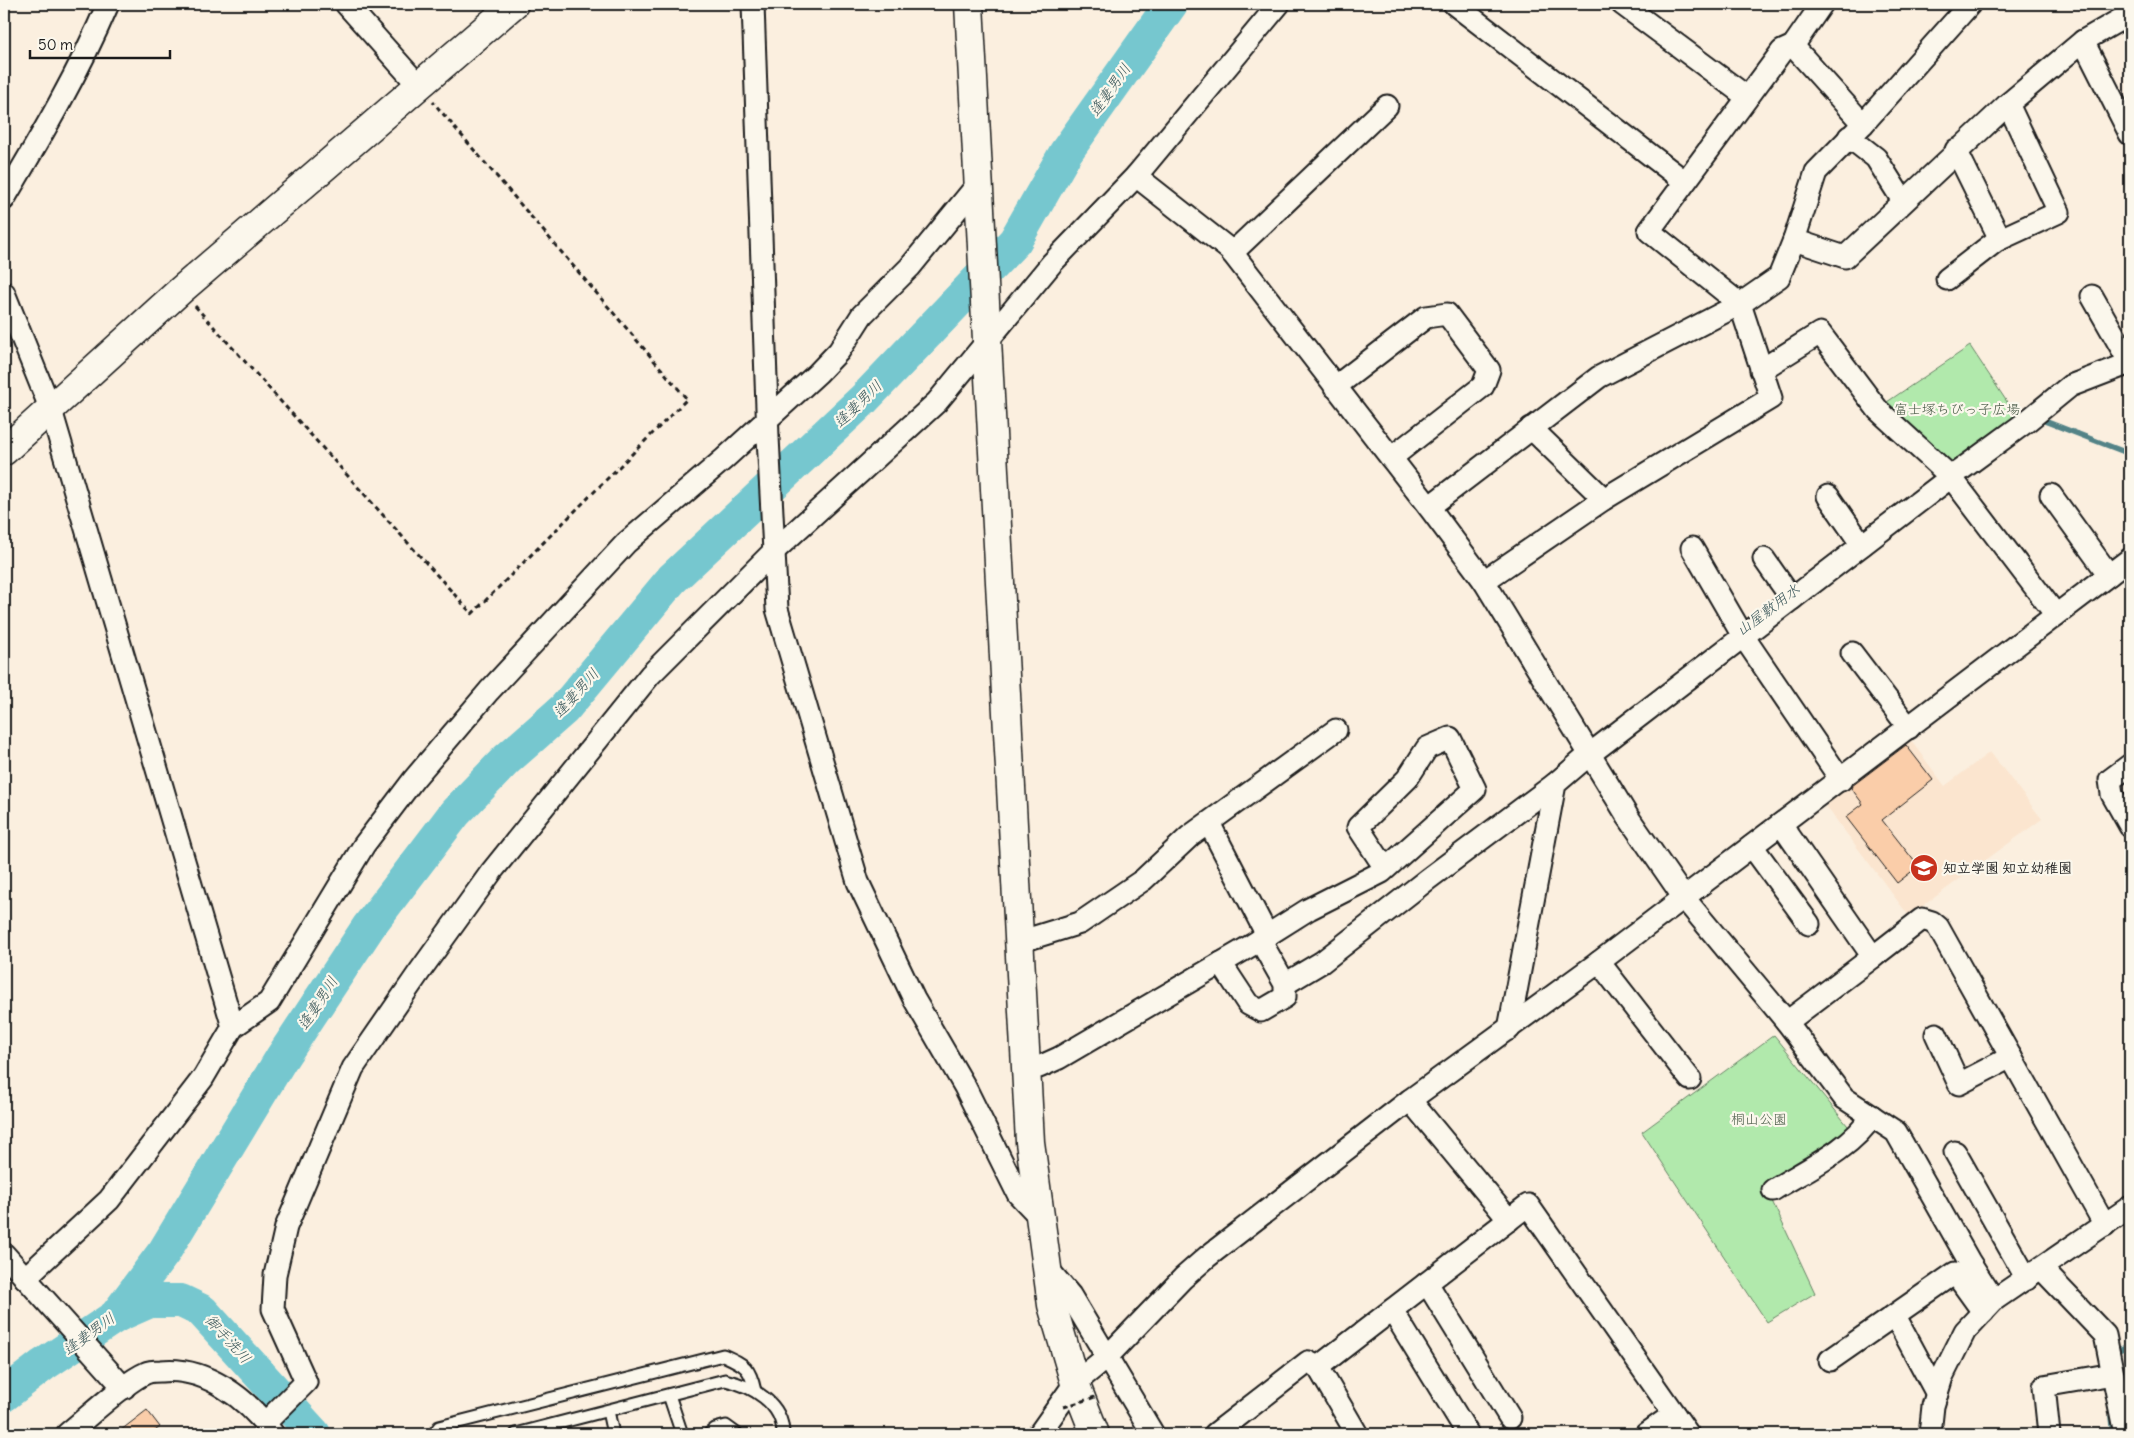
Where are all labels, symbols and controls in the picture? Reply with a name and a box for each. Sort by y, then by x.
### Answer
scale bar [30,28,170,60]
text: 50 m [38,35,73,54]
water label: 逢妻男川 [1085,60,1135,120]
water label: 逢妻男川 [829,376,886,431]
park label: 富士塚ちびっ子広場 [1894,400,2020,418]
water label: 山屋敷用水 [1732,579,1803,640]
water label: 逢妻男川 [548,664,603,721]
school or university icon: 知立学園 知立幼稚園 [1909,853,1939,883]
place label: 知立学園 知立幼稚園 [1943,859,2072,877]
water label: 逢妻男川 [293,972,342,1033]
park label: 桐山公園 [1731,1110,1787,1128]
water label: 逢妻男川 [59,1308,119,1359]
water label: 御手洗川 [201,1310,256,1367]

